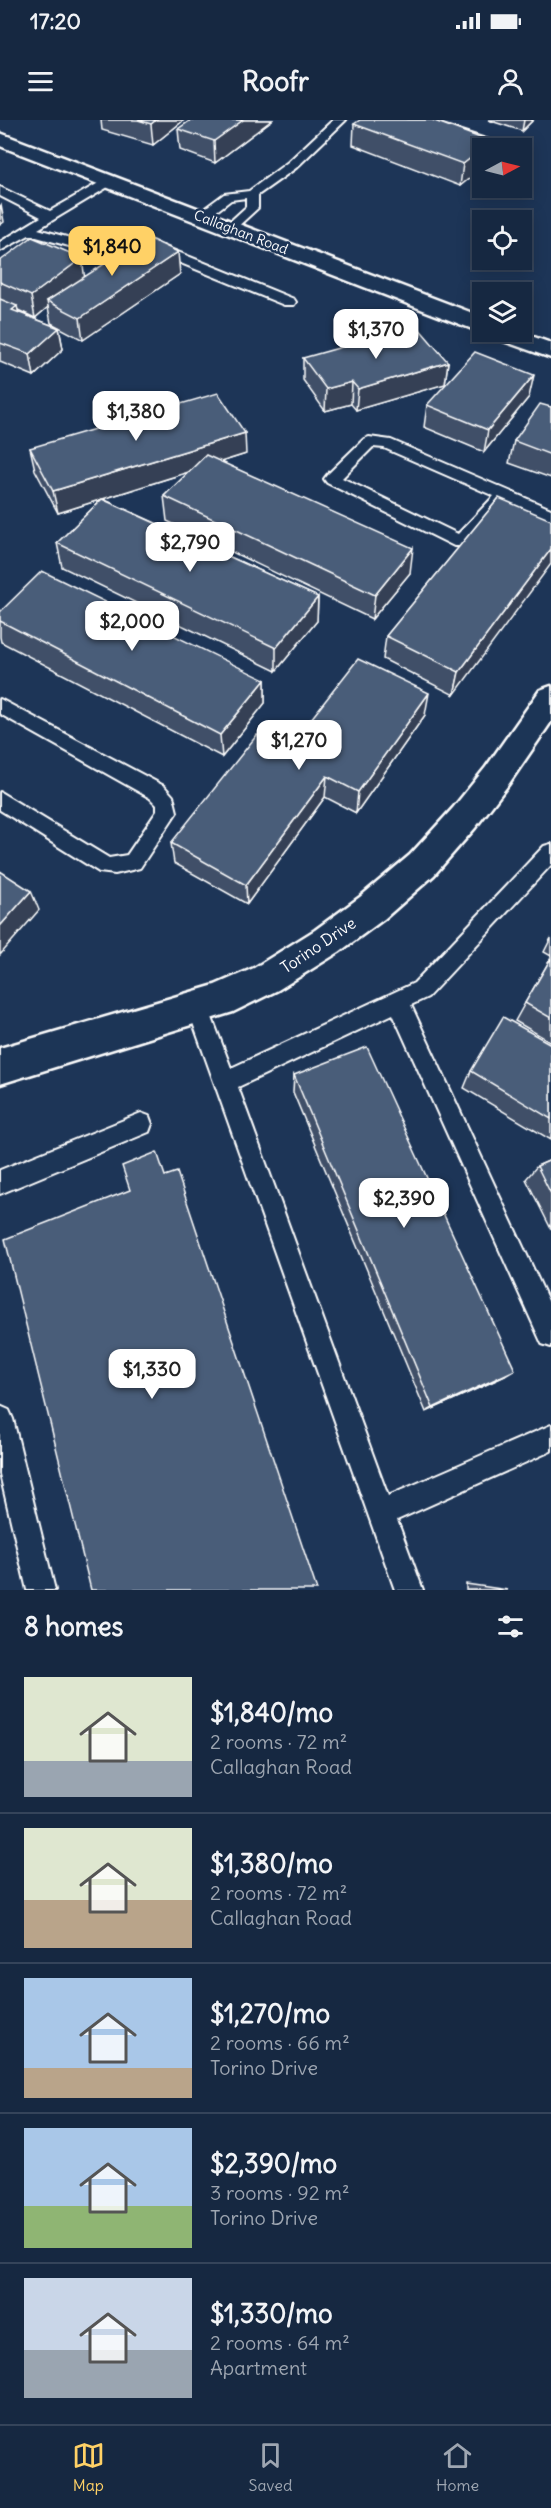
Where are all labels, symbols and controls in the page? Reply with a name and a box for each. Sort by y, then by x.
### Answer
text: 17:20 [30,7,81,35]
text: Roofr [242,64,309,98]
icon: menu [24,65,57,98]
icon: person [494,65,527,98]
north arrow [472,138,532,198]
map controls [472,138,532,342]
street label: Callaghan Road [191,206,291,258]
button: locate [472,210,532,270]
pin: $1,840 [63,226,161,277]
text: $1,840 [82,233,142,258]
button: layers [472,282,532,342]
pin: $1,370 [327,309,425,360]
text: $1,370 [347,316,405,341]
pin: $1,380 [87,391,185,442]
text: $1,380 [107,398,165,423]
pin: $2,790 [141,522,239,573]
text: $2,790 [160,529,220,554]
pin: $2,000 [83,601,181,652]
text: $2,000 [99,608,165,633]
pin: $1,270 [250,720,348,771]
text: $1,270 [271,727,327,752]
street label: Torino Drive [277,913,359,977]
pin: $2,390 [355,1178,453,1229]
text: $2,390 [373,1185,435,1210]
pin: $1,330 [103,1349,201,1400]
text: $1,330 [123,1356,181,1381]
text: 8 homes [24,1610,123,1643]
icon: filters [494,1610,527,1643]
text: $1,840/mo [210,1696,333,1729]
icon: home [72,1701,144,1773]
text: 2 rooms · 72 m² [210,1729,347,1754]
text: Callaghan Road [210,1754,352,1779]
text: $1,380/mo [210,1847,333,1880]
icon: home [72,1852,144,1924]
text: 2 rooms · 72 m² [210,1880,347,1905]
text: Callaghan Road [210,1905,352,1930]
text: $1,270/mo [210,1997,330,2030]
icon: home [72,2002,144,2074]
text: 2 rooms · 66 m² [210,2030,350,2055]
text: Torino Drive [210,2055,318,2080]
text: $2,390/mo [210,2147,337,2180]
icon: home [72,2152,144,2224]
text: 3 rooms · 92 m² [210,2180,349,2205]
text: Torino Drive [210,2205,318,2230]
text: $1,330/mo [210,2297,333,2330]
icon: home [72,2302,144,2374]
text: 2 rooms · 64 m² [210,2330,350,2355]
text: Apartment [210,2355,307,2380]
tab: Map [72,2439,105,2495]
tab: Saved [249,2439,292,2495]
tab: Home [436,2439,479,2495]

